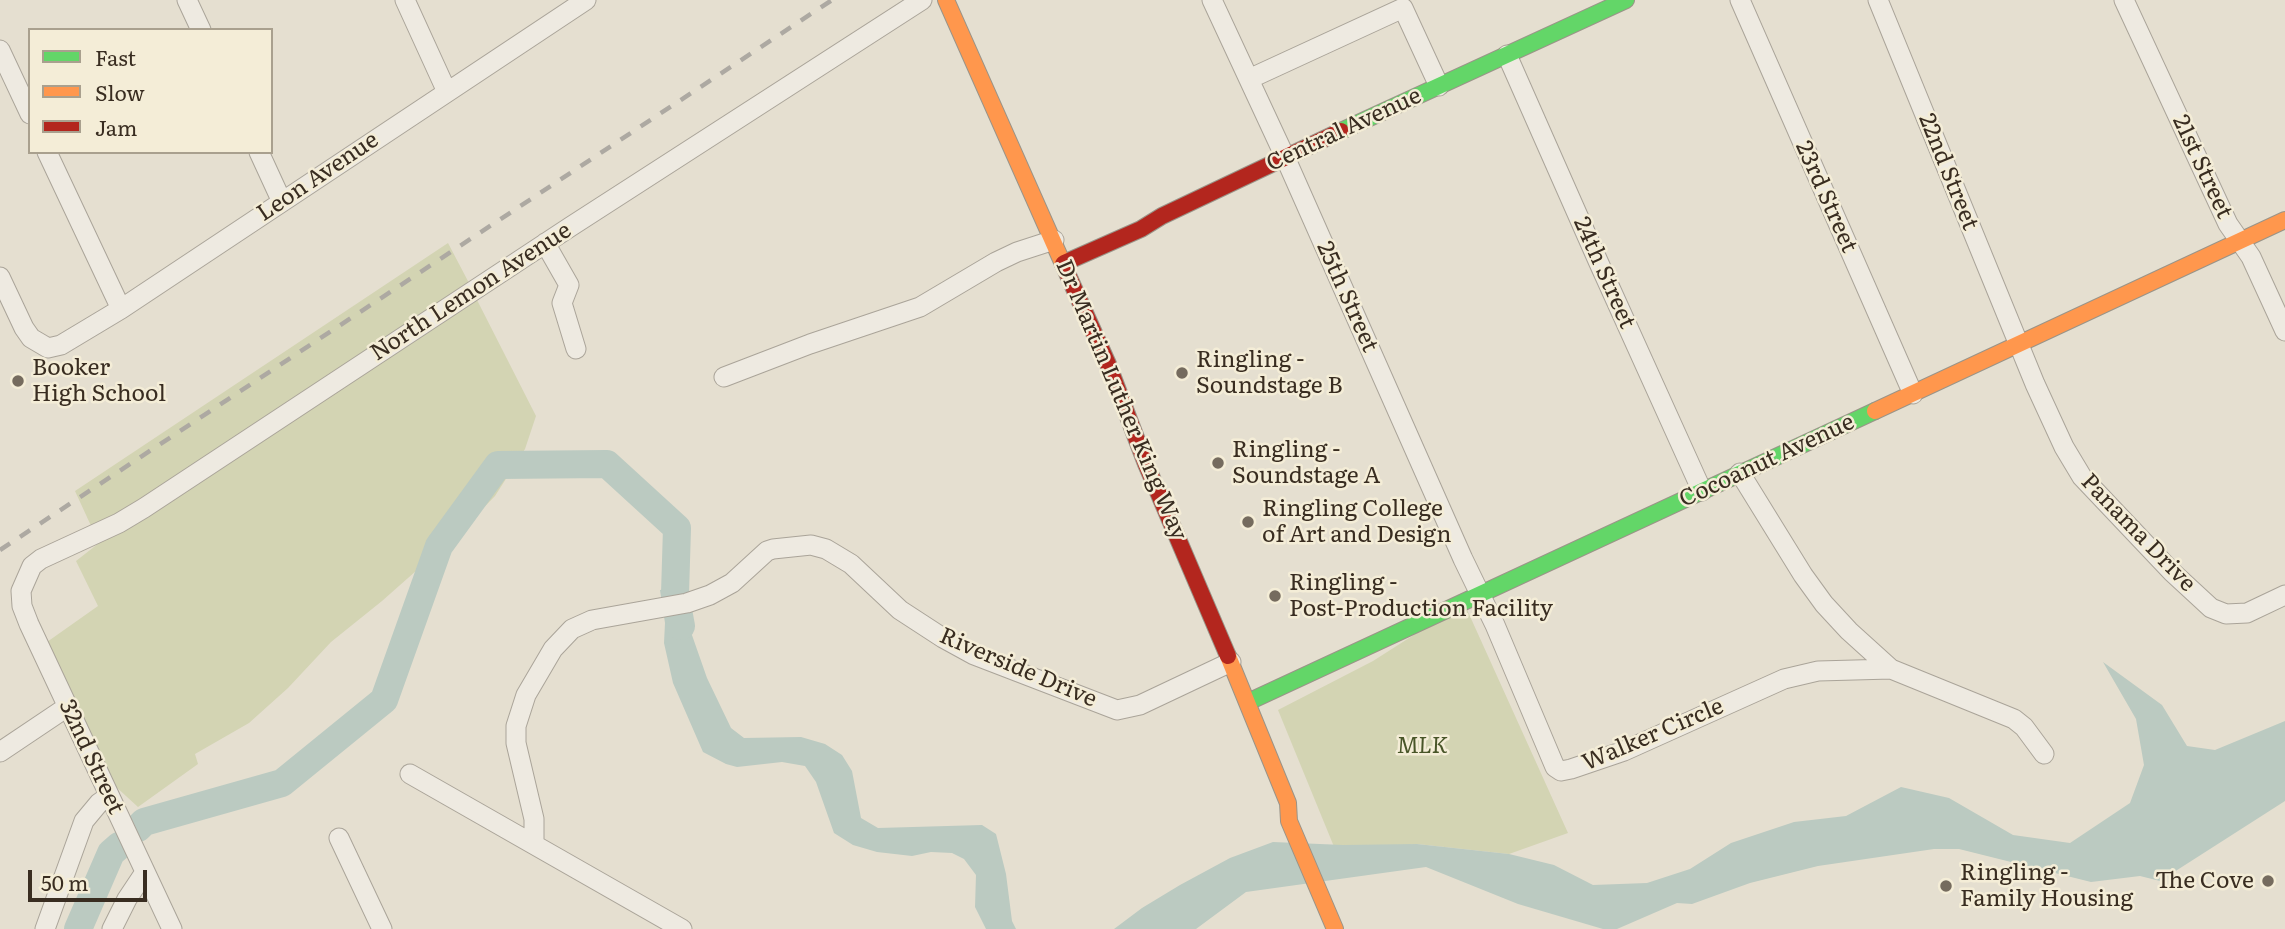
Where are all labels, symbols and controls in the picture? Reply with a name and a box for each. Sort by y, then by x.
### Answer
legend [28,28,273,154]
text: Fast [95,41,136,72]
text: Slow [95,76,145,107]
street label: Central Avenue [1262,82,1426,178]
street label: 22nd Street [1912,110,1984,234]
text: Jam [95,111,137,142]
street label: 21st Street [2166,111,2238,223]
street label: Leon Avenue [252,126,384,228]
street label: 23rd Street [1789,137,1863,257]
street label: 24th Street [1567,213,1641,333]
street label: North Lemon Avenue [366,217,576,367]
street label: 25th Street [1310,237,1384,357]
street label: Dr Martin Luther King Way [1049,256,1193,544]
place label: Ringling - Soundstage B [1196,346,1343,400]
place label: Booker High School [32,354,166,408]
marker: Ringling - Soundstage B [1174,365,1190,381]
marker: Booker High School [10,373,26,389]
street label: Cocoanut Avenue [1675,408,1859,514]
place label: Ringling - Soundstage A [1232,436,1380,490]
marker: Ringling - Soundstage A [1210,455,1226,471]
street label: Panama Drive [2075,468,2201,598]
place label: Ringling College of Art and Design [1262,495,1451,549]
marker: Ringling College of Art and Design [1240,514,1256,530]
place label: Ringling - Post-Production Facility [1289,569,1553,623]
marker: Ringling - Post-Production Facility [1267,588,1283,604]
street label: Riverside Drive [935,622,1101,714]
street label: Walker Circle [1578,693,1728,777]
street label: 32nd Street [53,695,129,819]
park label: MLK [1397,732,1447,760]
scale bar [32,856,150,900]
place label: Ringling - Family Housing [1960,859,2133,913]
text: 50 m [41,866,88,897]
place label: The Cove [2155,867,2254,895]
marker: The Cove [2260,873,2276,889]
marker: Ringling - Family Housing [1938,878,1954,894]

